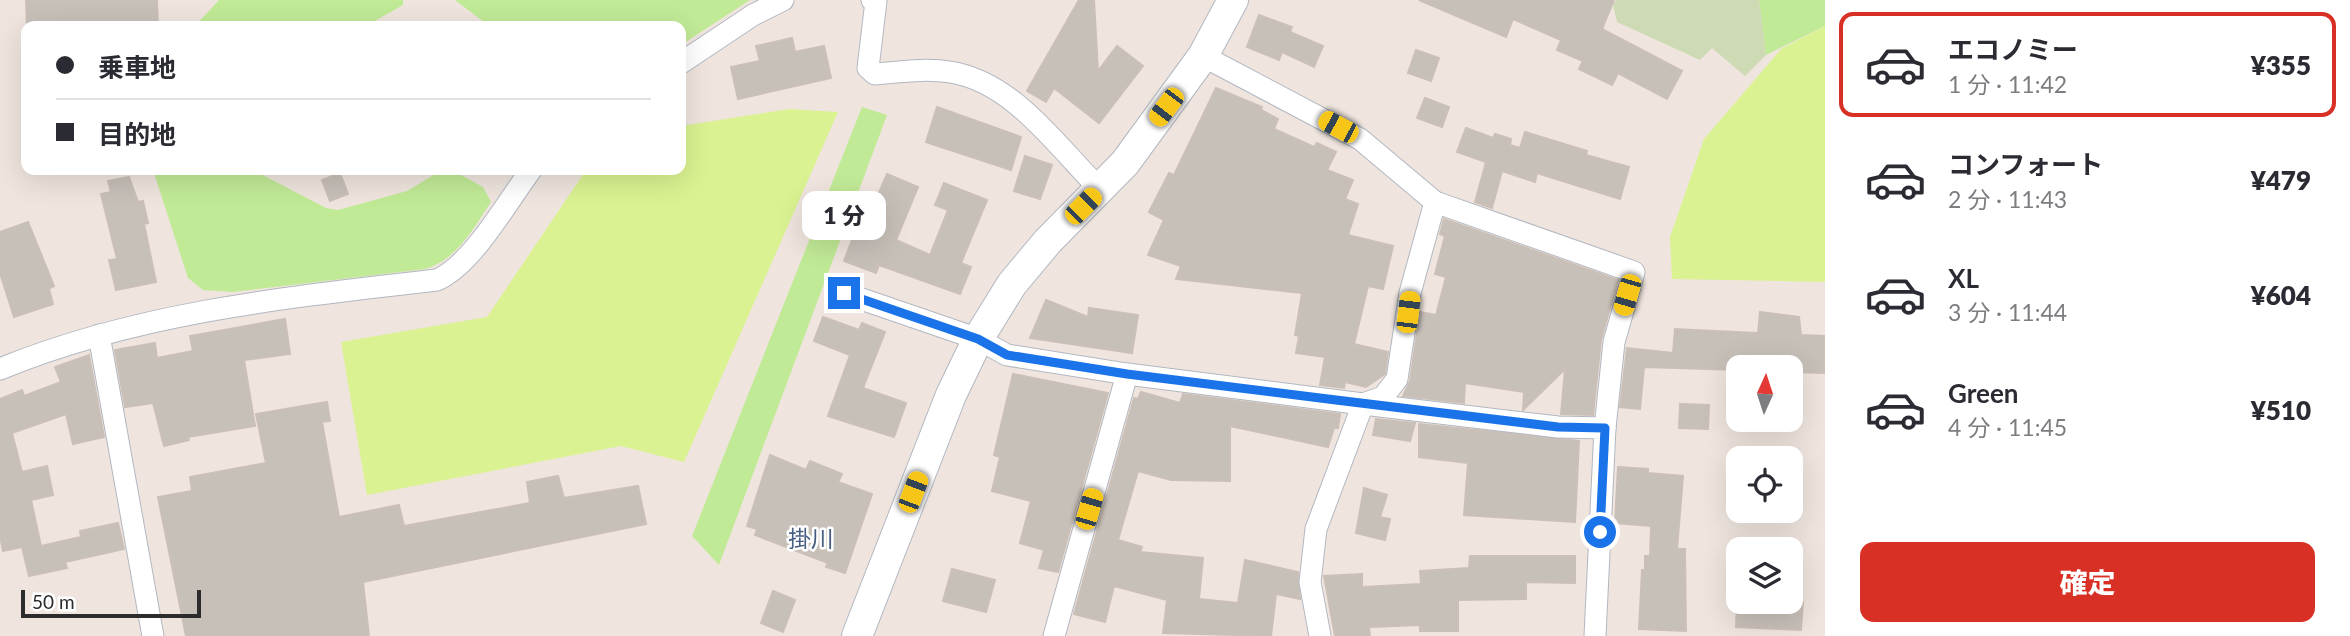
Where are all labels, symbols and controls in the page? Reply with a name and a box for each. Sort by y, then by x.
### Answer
icon: car [1864,33,1927,96]
text: エコノミー [1948,33,2078,65]
text: ¥355 [2251,49,2311,81]
text: 乗車地 [98,51,176,83]
text: 1 分 · 11:42 [1948,70,2067,98]
car [1145,84,1188,130]
car [1315,108,1362,146]
text: 目的地 [98,118,176,150]
icon: car [1864,148,1927,211]
text: コンフォート [1948,148,2103,180]
text: ¥479 [2251,164,2311,196]
car [1061,184,1106,228]
text: 2 分 · 11:43 [1948,185,2067,213]
callout: 1 分 [802,191,886,240]
text: 1 分 [823,201,865,229]
text: XL [1948,262,1979,294]
icon: car [1864,263,1927,326]
car [1612,272,1643,318]
route end [828,277,860,309]
text: ¥604 [2251,279,2311,311]
car [1396,290,1421,334]
text: 3 分 · 11:44 [1948,298,2067,326]
north arrow [1726,355,1802,432]
map controls [1726,355,1803,614]
text: Green [1948,377,2018,409]
icon: car [1864,378,1927,441]
text: ¥510 [2251,394,2311,426]
text: 4 分 · 11:45 [1948,413,2067,441]
button: locate [1726,446,1803,523]
car [896,469,931,515]
car [1074,486,1105,532]
route start [1584,516,1616,548]
district label: 掛川 [788,524,834,552]
button: layers [1726,537,1803,614]
button: 確定 [1860,542,2315,622]
scale bar [21,587,201,619]
text: 50 m [32,590,75,613]

